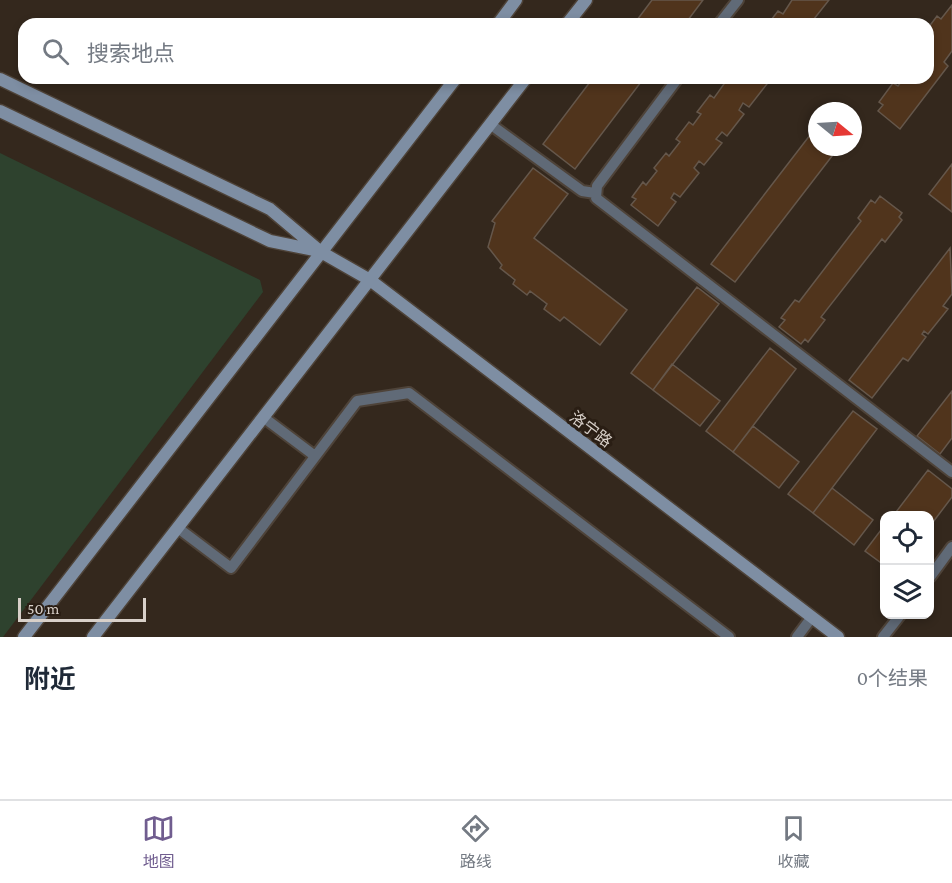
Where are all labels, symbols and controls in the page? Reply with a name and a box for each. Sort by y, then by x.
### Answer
search box [18,18,934,84]
icon: search [39,35,72,68]
text: 搜索地点 [87,41,175,66]
north arrow [808,102,862,156]
street label: 洛宁路 [567,408,615,450]
map controls [880,511,934,619]
button: locate [880,511,934,565]
button: layers [880,565,934,619]
scale bar [18,595,146,622]
text: 50 m [27,600,59,617]
text: 附近 [24,665,76,694]
text: 0个结果 [857,667,928,689]
tab: 地图 [142,812,175,872]
tab: 路线 [459,812,492,872]
tab: 收藏 [777,812,810,872]

